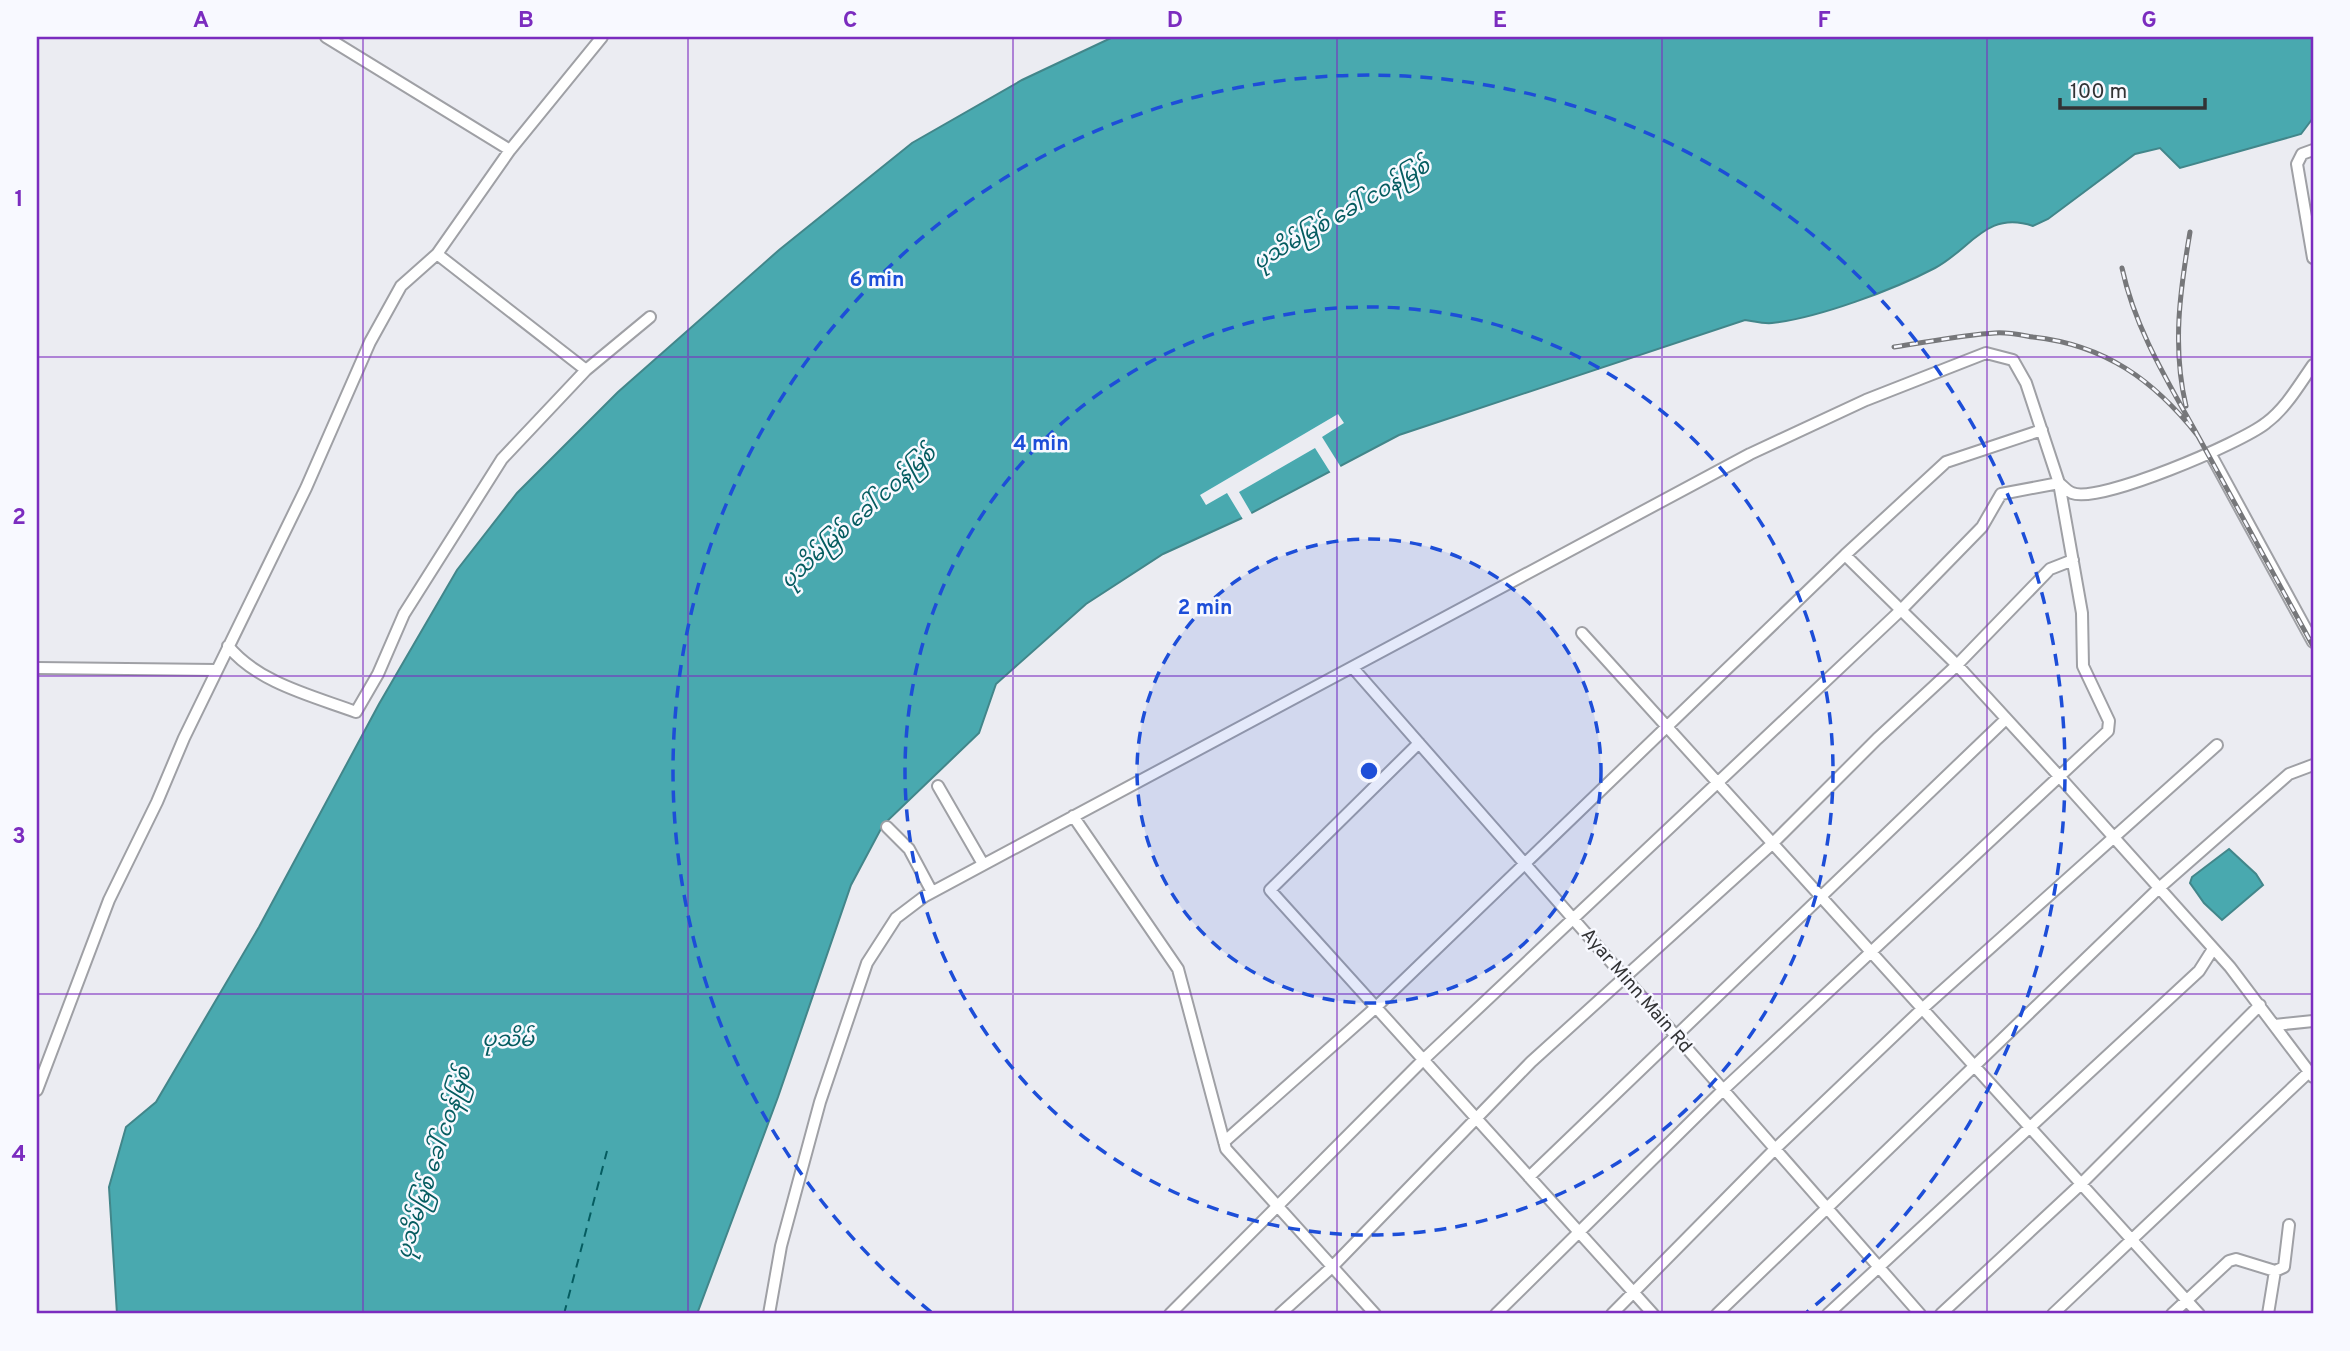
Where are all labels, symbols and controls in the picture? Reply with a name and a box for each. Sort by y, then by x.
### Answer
text: A [193,7,209,36]
text: B [518,7,534,36]
text: C [843,7,857,36]
text: D [1167,7,1183,36]
text: E [1493,7,1507,36]
text: F [1817,7,1831,36]
text: G [2141,7,2157,36]
scale bar [2060,66,2205,110]
text: 100 m [2070,79,2127,106]
water label: ပုသိမ်မြစ် ခေါ် ငဝန်မြစ် [1247,150,1438,279]
text: 1 [14,186,24,215]
text: 6 min [850,267,904,294]
text: 4 min [1013,431,1069,458]
water label: ပုသိမ်မြစ် ခေါ် ငဝန်မြစ် [773,438,945,597]
text: 2 [12,504,26,533]
text: 2 min [1178,595,1232,622]
centre of rings [1357,759,1381,783]
text: 3 [12,823,26,852]
street label: Ayar Minn Main Rd [1575,924,1697,1058]
water label: ပုသိမ် [482,1024,535,1056]
water label: ပုသိမ်မြစ် ခေါ် ငဝန်မြစ် [388,1061,481,1263]
text: 4 [12,1141,26,1170]

